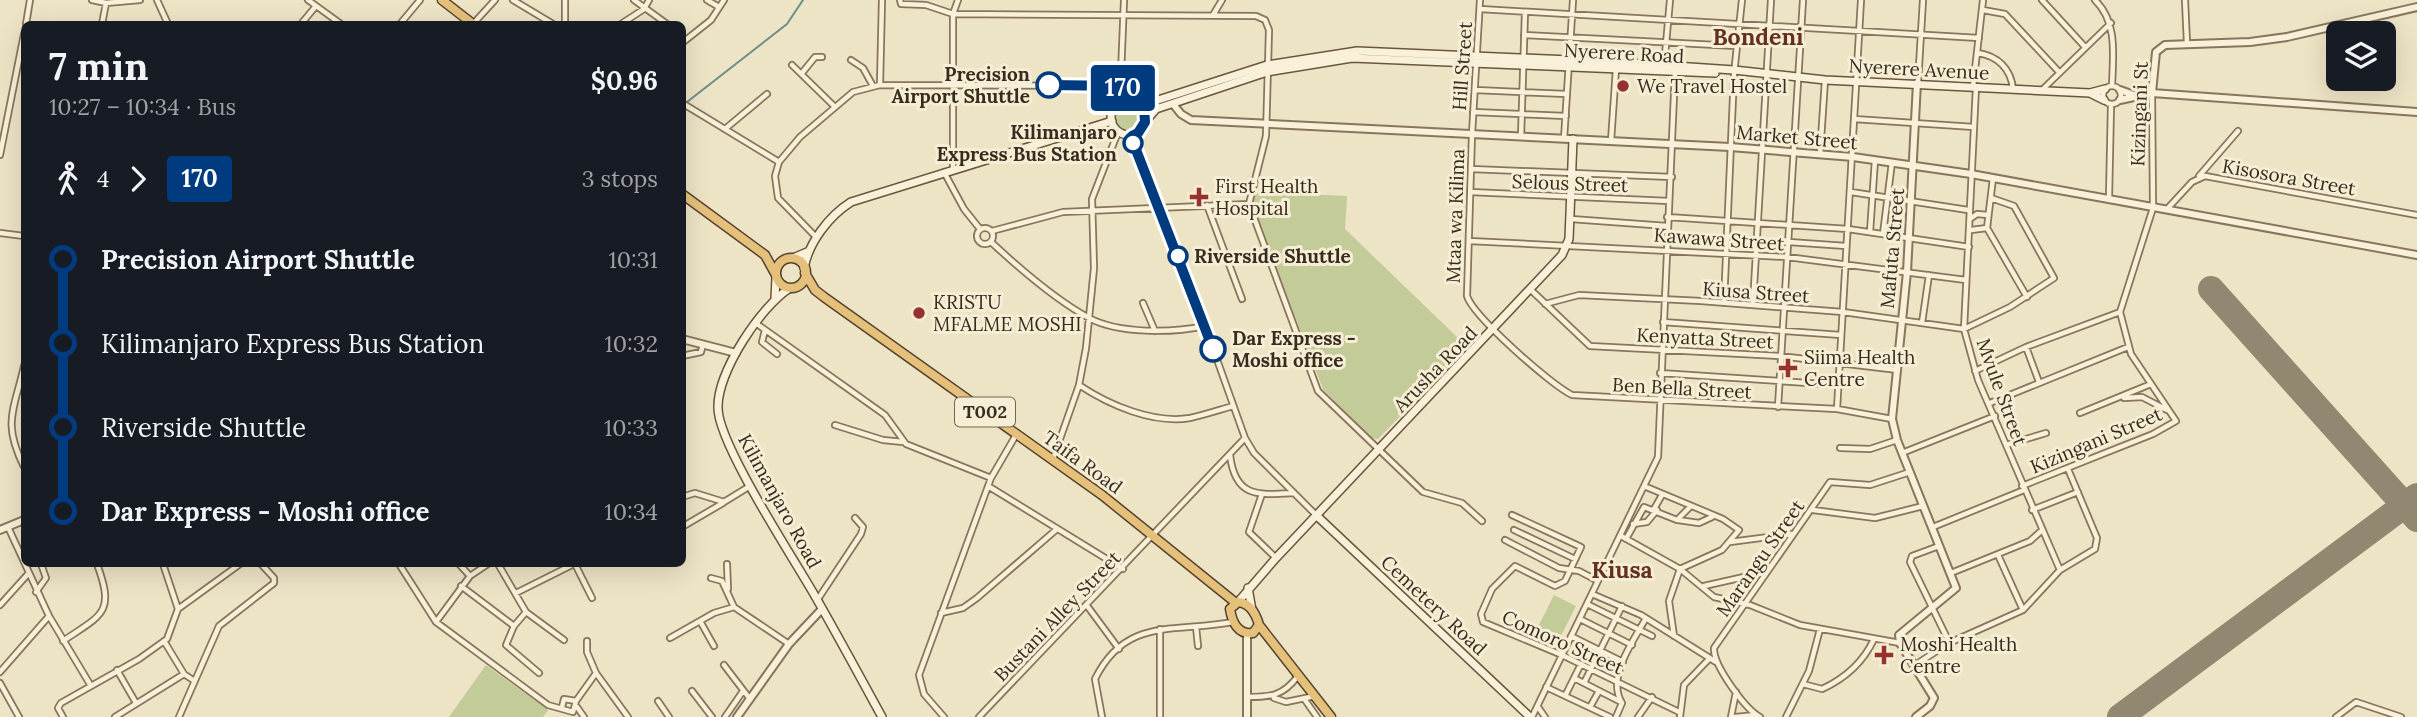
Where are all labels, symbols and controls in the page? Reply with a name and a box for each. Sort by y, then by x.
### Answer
street label: Hill Street [1447,20,1477,111]
map controls [2326,21,2396,91]
button: layers [2326,21,2396,91]
district label: Bondeni [1712,22,1804,51]
street label: Nyerere Road [1563,38,1685,68]
text: 7 min [49,42,148,90]
street label: Nyerere Avenue [1848,53,1990,85]
street label: Kizingani St [2125,60,2153,167]
place label: Precision Airport Shuttle [891,62,1030,108]
text: $0.96 [591,64,658,97]
line badge: 170 [1083,65,1163,111]
marker: Precision Airport Shuttle [1036,72,1062,98]
text: 170 [1105,72,1141,103]
place label: We Travel Hostel [1637,74,1787,98]
marker: We Travel Hostel [1615,78,1631,94]
text: 10:27 – 10:34 · Bus [49,92,236,121]
place label: Kilimanjaro Express Bus Station [936,120,1117,166]
street label: Market Street [1735,120,1859,154]
marker: Kilimanjaro Express Bus Station [1123,133,1143,153]
street label: Mtaa wa Kilima [1441,148,1469,284]
street label: Kisosora Street [2220,153,2358,201]
icon: walk [49,160,87,198]
icon: forward [119,160,157,198]
text: 170 [181,163,218,194]
text: 4 [97,164,109,193]
text: 3 stops [582,164,658,193]
street label: Selous Street [1511,169,1629,197]
place label: First Health Hospital [1215,174,1318,220]
street label: Mafuta Street [1875,186,1909,309]
marker: First Health Hospital [1189,187,1209,207]
street label: Kawawa Street [1653,222,1786,256]
text: Precision Airport Shuttle [101,243,415,276]
place label: Riverside Shuttle [1194,244,1351,268]
text: 10:31 [608,245,658,274]
marker: Riverside Shuttle [1168,246,1188,266]
street label: Kiusa Street [1702,276,1811,308]
place label: KRISTU MFALME MOSHI [933,290,1082,336]
marker: KRISTU MFALME MOSHI [911,305,927,321]
street label: Arusha Road [1387,321,1482,418]
street label: Kenyatta Street [1636,322,1775,354]
place label: Dar Express - Moshi office [1232,326,1356,372]
text: Kilimanjaro Express Bus Station [101,327,484,360]
text: 10:32 [604,329,658,358]
street label: Mvule Street [1971,335,2033,450]
marker: Dar Express - Moshi office [1200,336,1226,362]
place label: Siima Health Centre [1804,345,1916,391]
marker: Siima Health Centre [1778,358,1798,378]
street label: Ben Bella Street [1612,372,1753,404]
road number: T002 [955,398,1015,426]
street label: Kizingani Street [2026,401,2166,479]
text: Riverside Shuttle [101,411,306,444]
text: 10:33 [604,413,658,442]
street label: Taifa Road [1039,425,1127,499]
street label: Kilimanjaro Road [733,430,827,572]
street label: Marangu Street [1711,494,1810,621]
text: Dar Express - Moshi office [101,495,430,528]
text: 10:34 [604,497,658,526]
street label: Bustani Alley Street [989,545,1126,686]
street label: Cemetery Road [1376,550,1492,660]
district label: Kiusa [1591,555,1653,584]
street label: Comoro Street [1498,604,1628,680]
place label: Moshi Health Centre [1900,632,2017,678]
marker: Moshi Health Centre [1874,645,1894,665]

